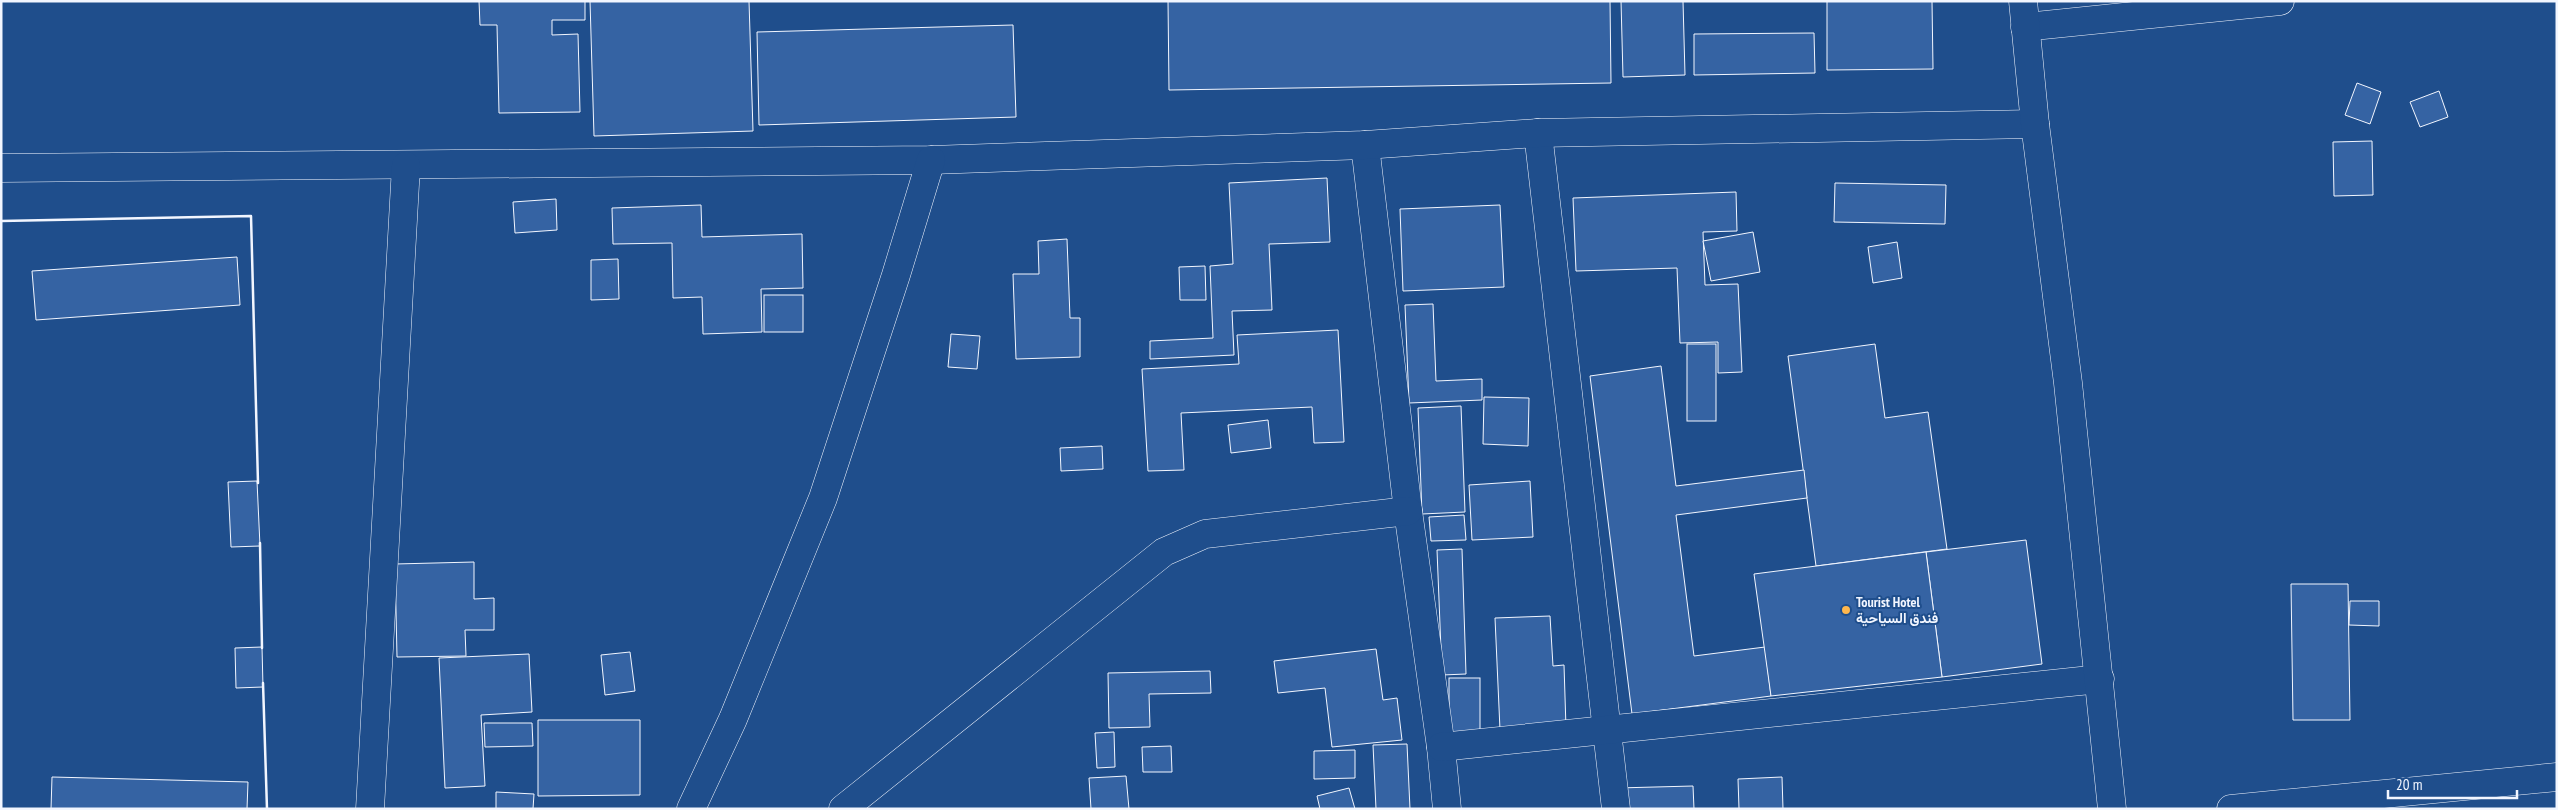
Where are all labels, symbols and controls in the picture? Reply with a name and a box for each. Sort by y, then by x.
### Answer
place label: Tourist Hotel فندق السياحية [1856,593,1938,627]
marker: Tourist Hotel فندق السياحية [1840,604,1852,616]
scale bar [2388,768,2517,800]
text: 20 m [2396,775,2422,794]

